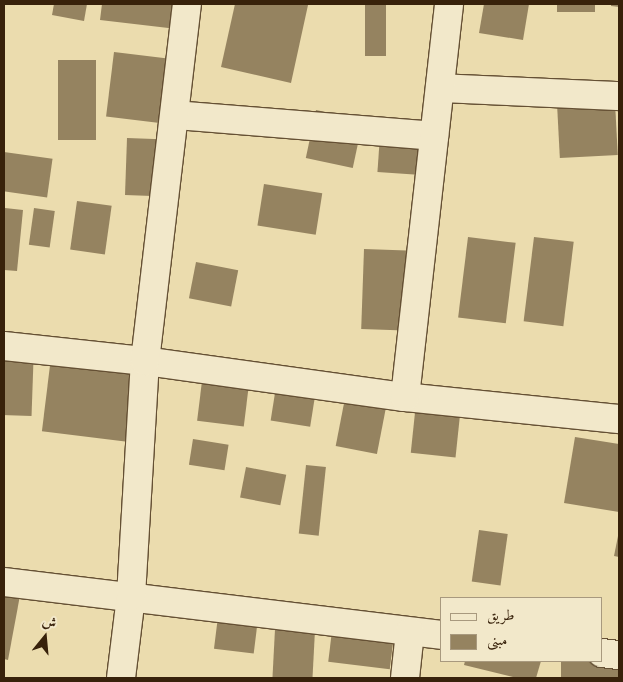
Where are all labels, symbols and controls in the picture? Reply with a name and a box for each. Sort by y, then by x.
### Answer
legend [440,597,603,662]
text: طريق [487,609,514,624]
north arrow [20,612,70,662]
text: ش [41,614,58,631]
text: مبنى [487,634,507,649]

